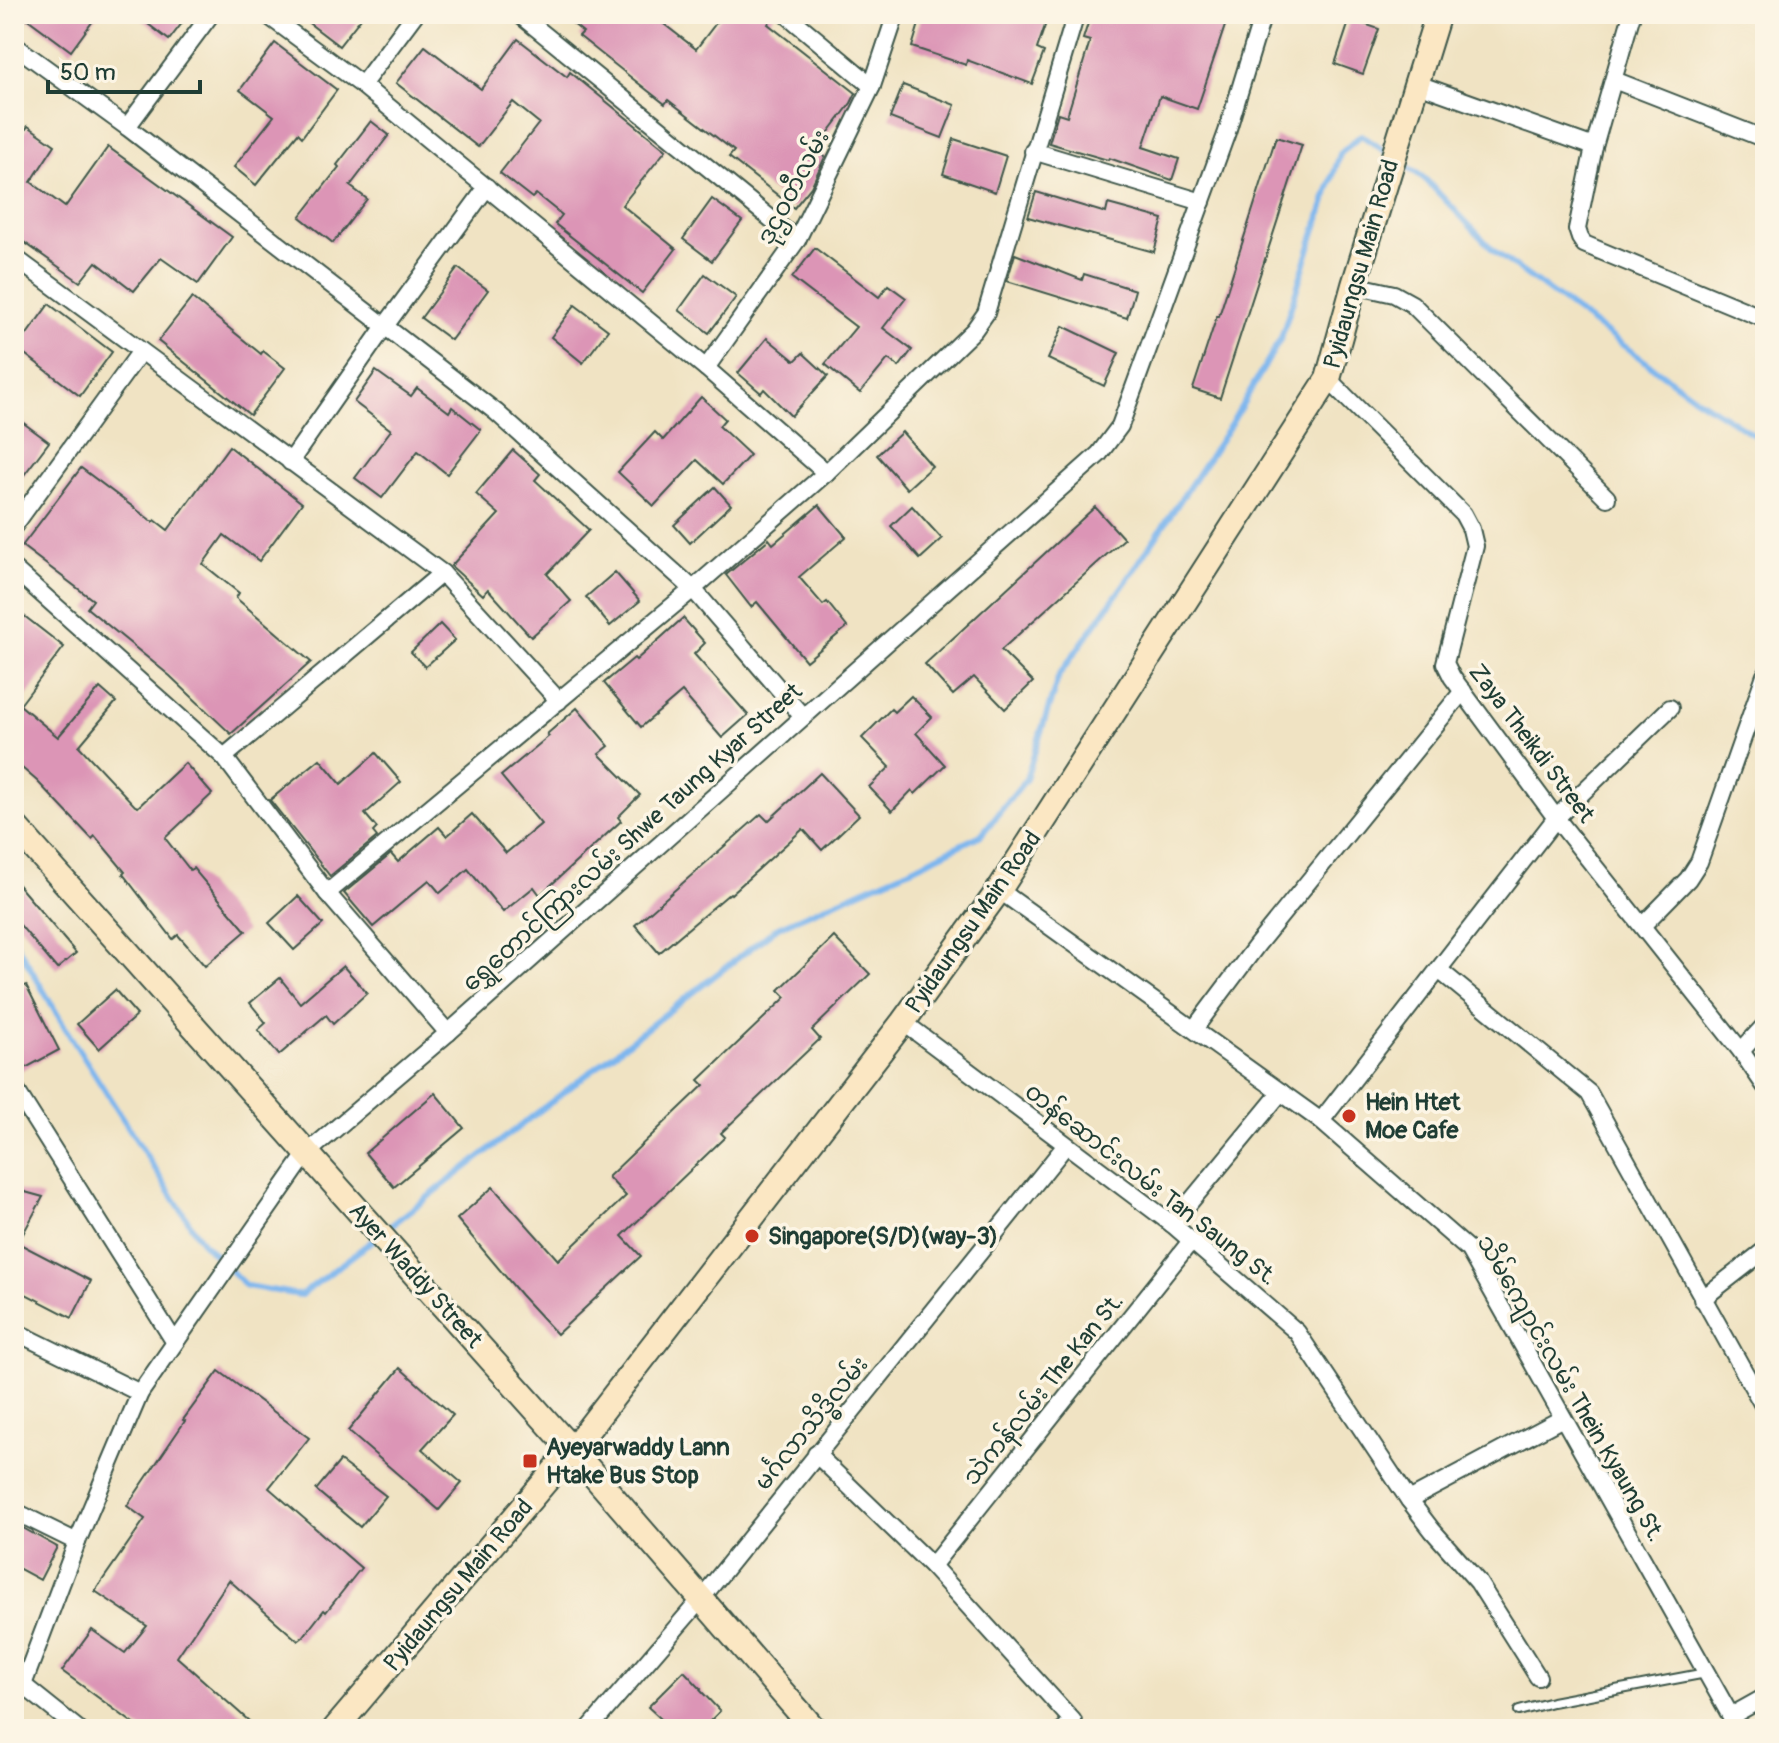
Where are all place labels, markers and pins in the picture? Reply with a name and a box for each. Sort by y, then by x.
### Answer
place label: Hein Htet Moe Cafe [1365,1088,1462,1145]
marker: Hein Htet Moe Cafe [1340,1107,1358,1125]
place label: Singapore(S/D)(way-3) [768,1222,998,1251]
marker: Singapore(S/D)(way-3) [743,1227,761,1245]
place label: Ayeyarwaddy Lann Htake Bus Stop [546,1433,730,1490]
marker: Ayeyarwaddy Lann Htake Bus Stop [521,1452,539,1470]

